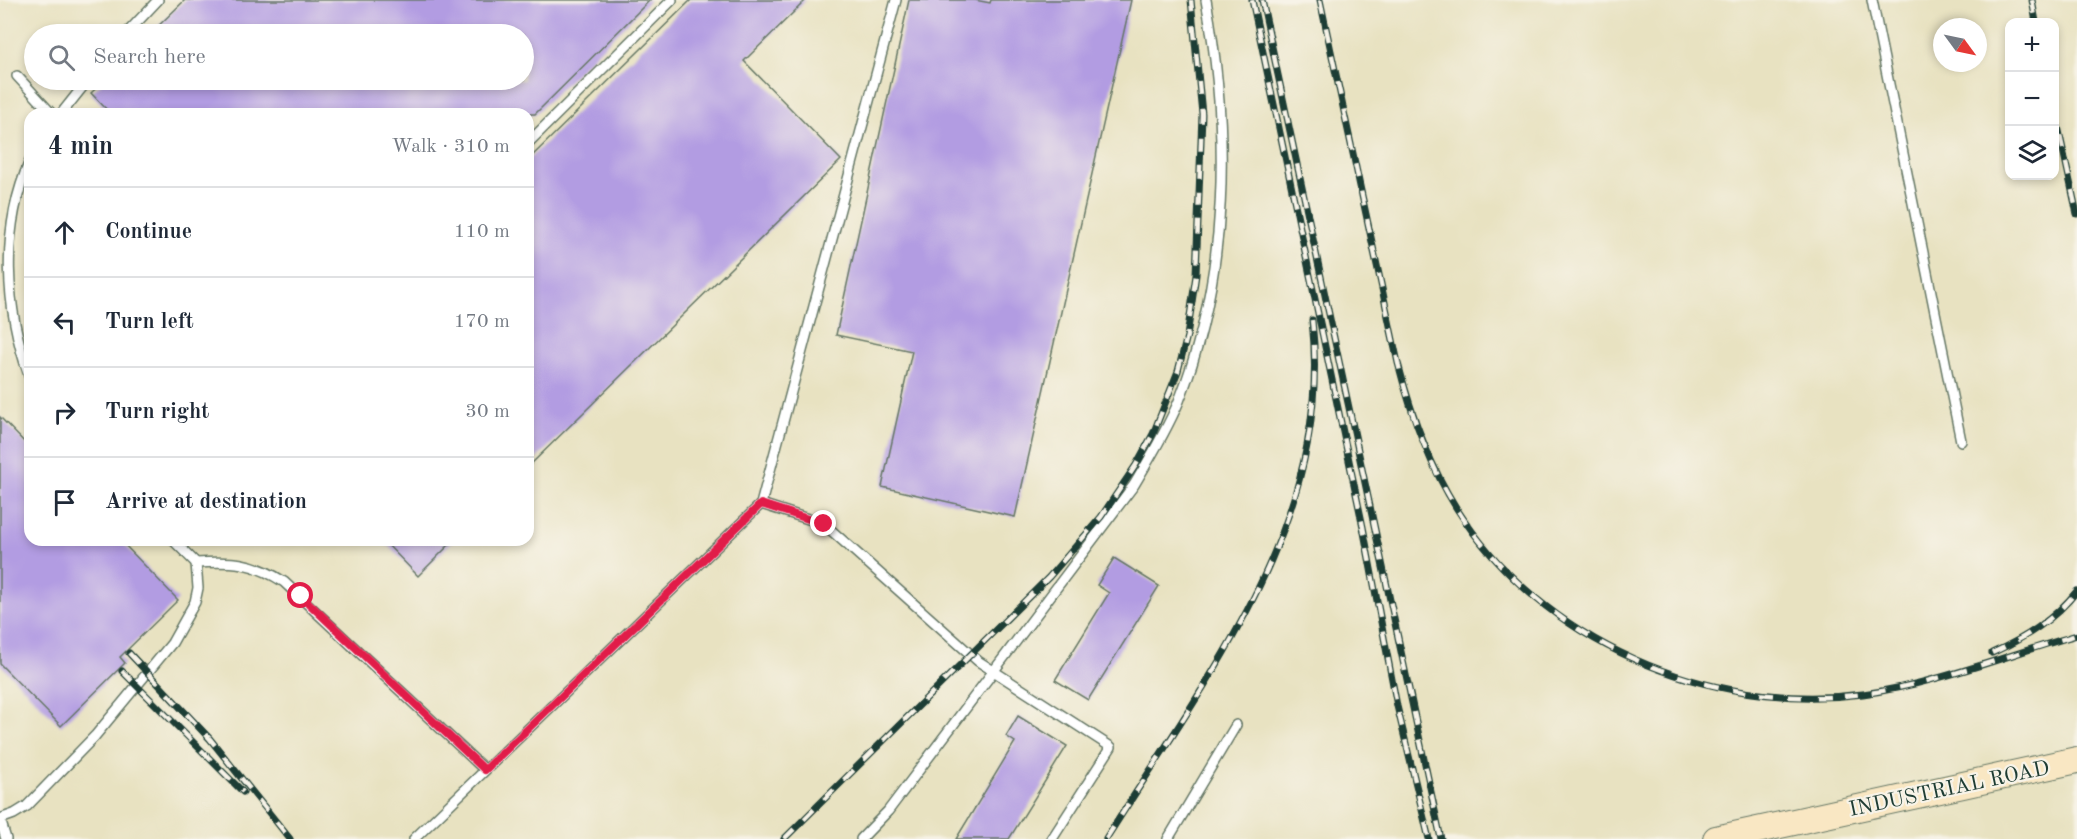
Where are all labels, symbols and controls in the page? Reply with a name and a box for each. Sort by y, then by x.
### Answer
north arrow [1933,18,1987,72]
map controls [2005,18,2059,180]
button: + [2005,18,2059,72]
search box [24,24,534,90]
icon: search [45,41,78,74]
text: Search here [93,46,206,68]
button: − [2005,72,2059,126]
button: layers [2005,126,2059,180]
text: 4 min [48,134,113,160]
text: Walk · 310 m [391,137,510,157]
icon: ahead [48,216,81,249]
text: Continue [105,221,192,243]
text: 110 m [454,222,510,242]
icon: left [48,306,81,339]
text: Turn left [105,311,194,333]
text: 170 m [454,312,510,332]
icon: right [48,396,81,429]
text: Turn right [105,401,209,423]
text: 30 m [465,402,510,422]
icon: arrive [48,486,81,519]
text: Arrive at destination [105,491,307,513]
route end [810,510,836,536]
route start [287,582,313,608]
street label: INDUSTRIAL ROAD [1847,758,2052,821]

